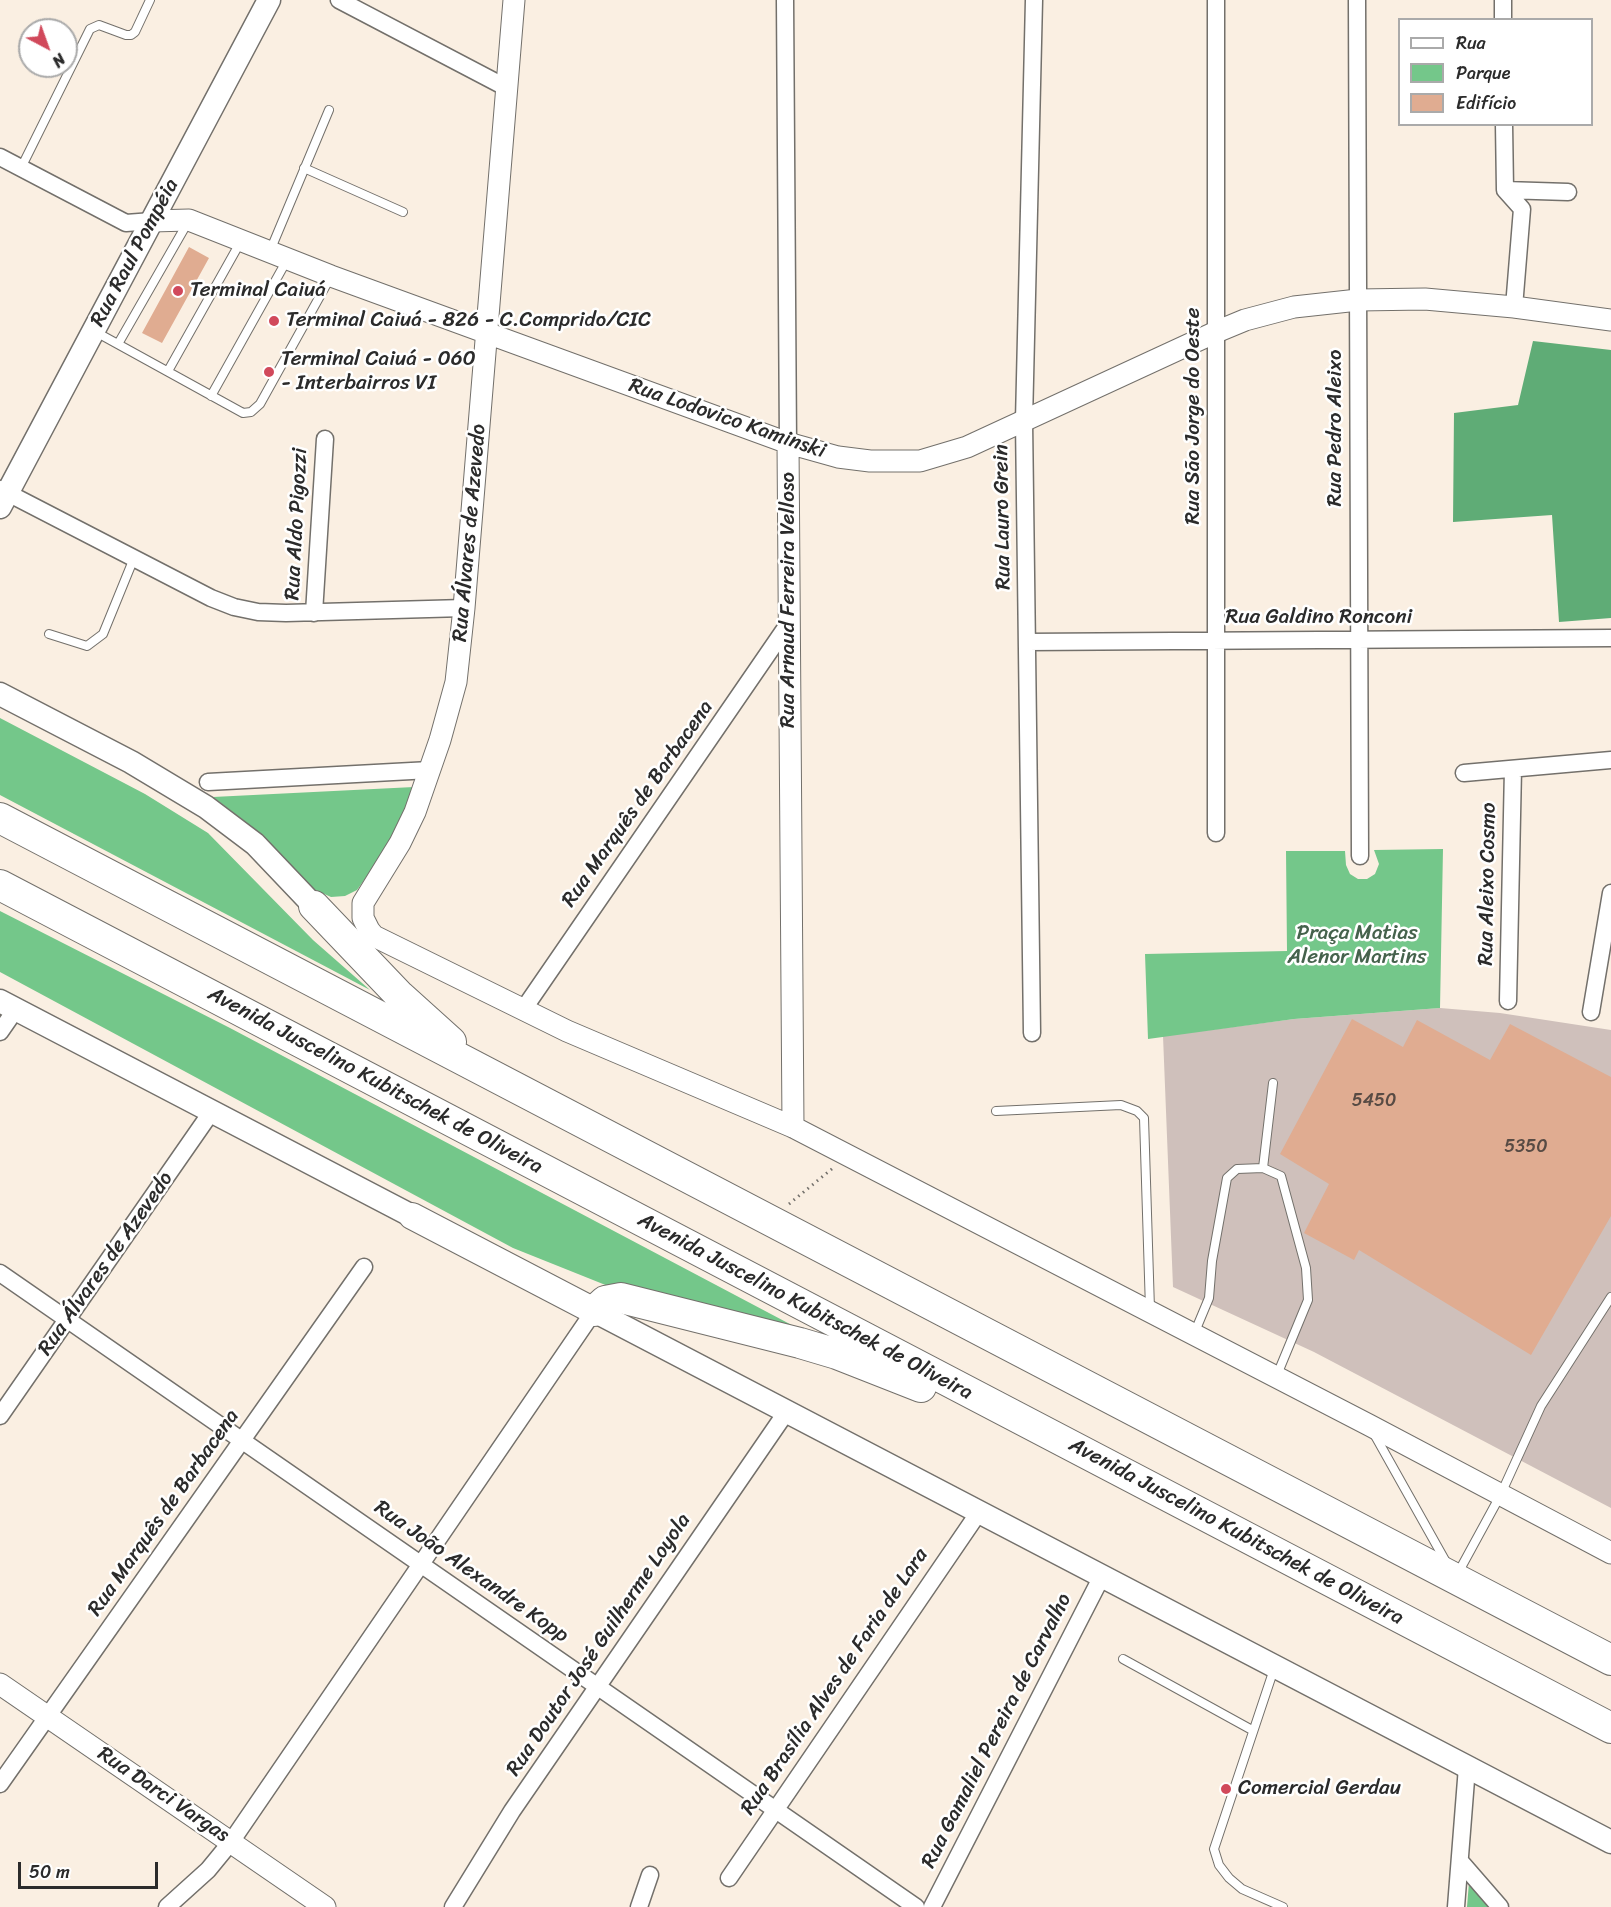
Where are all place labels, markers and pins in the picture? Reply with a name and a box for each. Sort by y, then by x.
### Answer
place label: Terminal Caiuá [190,278,326,304]
marker: Terminal Caiuá [171,284,185,298]
place label: Terminal Caiuá - 826 - C.Comprido/CIC [286,308,651,334]
marker: Terminal Caiuá - 826 - C.Comprido/CIC [267,314,281,328]
place label: Terminal Caiuá - 060 - Interbairros VI [281,347,476,397]
marker: Terminal Caiuá - 060 - Interbairros VI [262,365,276,379]
place label: Comercial Gerdau [1238,1776,1401,1802]
marker: Comercial Gerdau [1219,1782,1233,1796]

